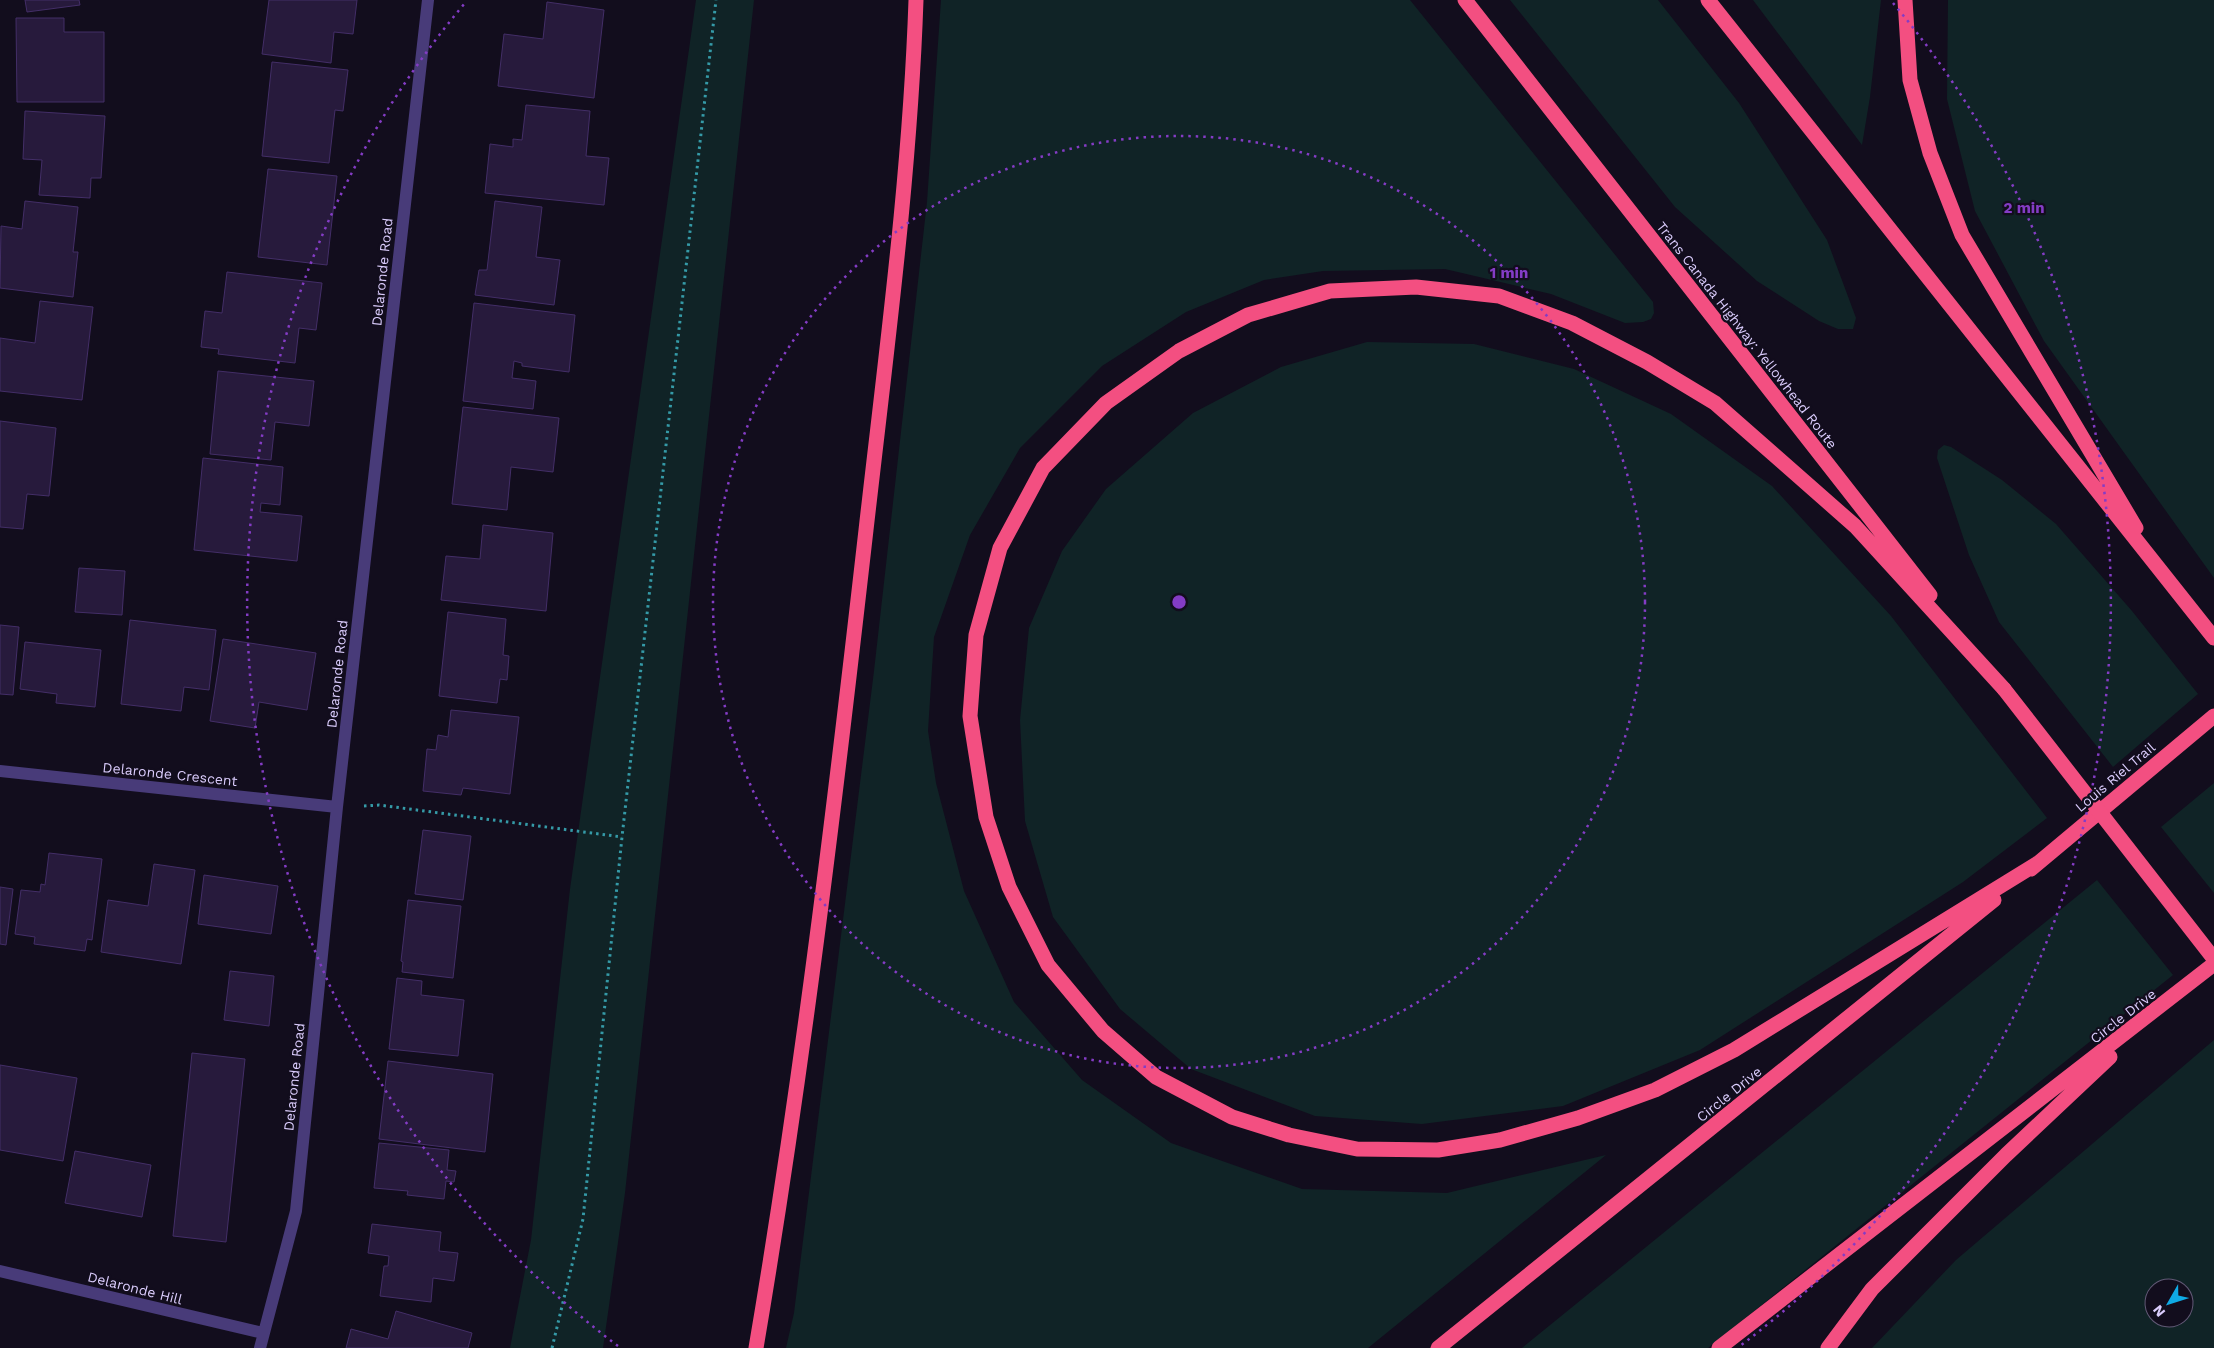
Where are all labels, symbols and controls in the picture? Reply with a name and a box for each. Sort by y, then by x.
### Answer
text: 2 min [2003,199,2045,217]
street label: Delaronde Road [368,217,396,327]
street label: Trans Canada Highway: Yellowhead Route [1653,218,1841,452]
text: 1 min [1490,264,1528,282]
centre of rings [1170,593,1188,611]
street label: Delaronde Road [323,619,351,729]
street label: Louis Riel Trail [2072,739,2159,815]
street label: Delaronde Crescent [102,759,238,789]
street label: Circle Drive [2087,985,2159,1047]
street label: Delaronde Road [280,1022,308,1132]
street label: Circle Drive [1693,1063,1765,1125]
street label: Delaronde Hill [86,1268,185,1308]
north arrow [2144,1278,2194,1328]
text: N [2149,1302,2168,1320]

